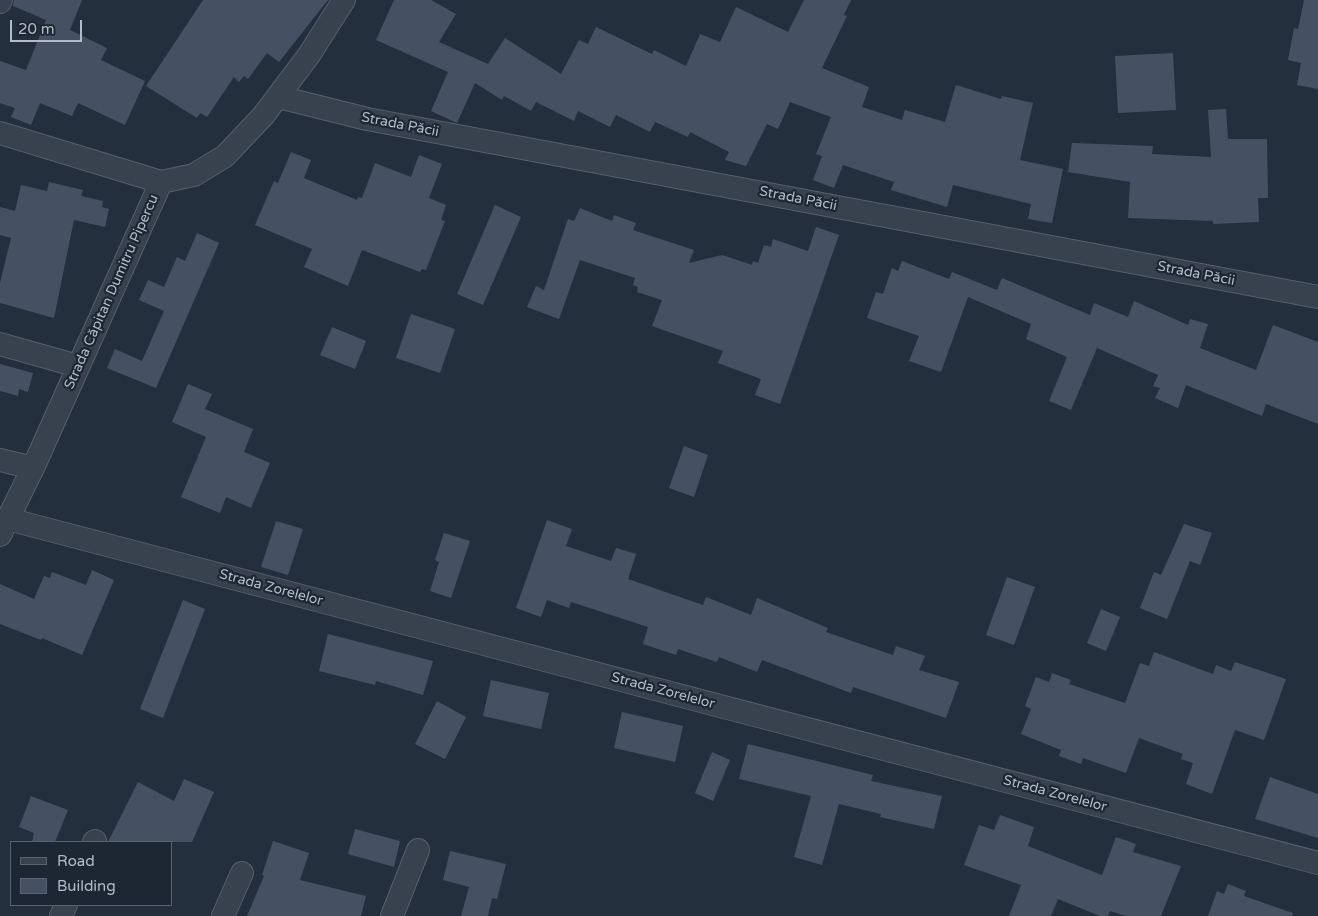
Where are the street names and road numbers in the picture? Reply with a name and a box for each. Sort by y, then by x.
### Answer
street label: Strada Păcii [360,109,440,141]
street label: Strada Păcii [758,183,838,215]
street label: Strada Căpitan Dumitru Pipercu [61,192,163,392]
street label: Strada Păcii [1156,258,1236,290]
street label: Strada Zorelelor [217,566,325,610]
street label: Strada Zorelelor [609,669,717,713]
street label: Strada Zorelelor [1001,772,1109,816]

